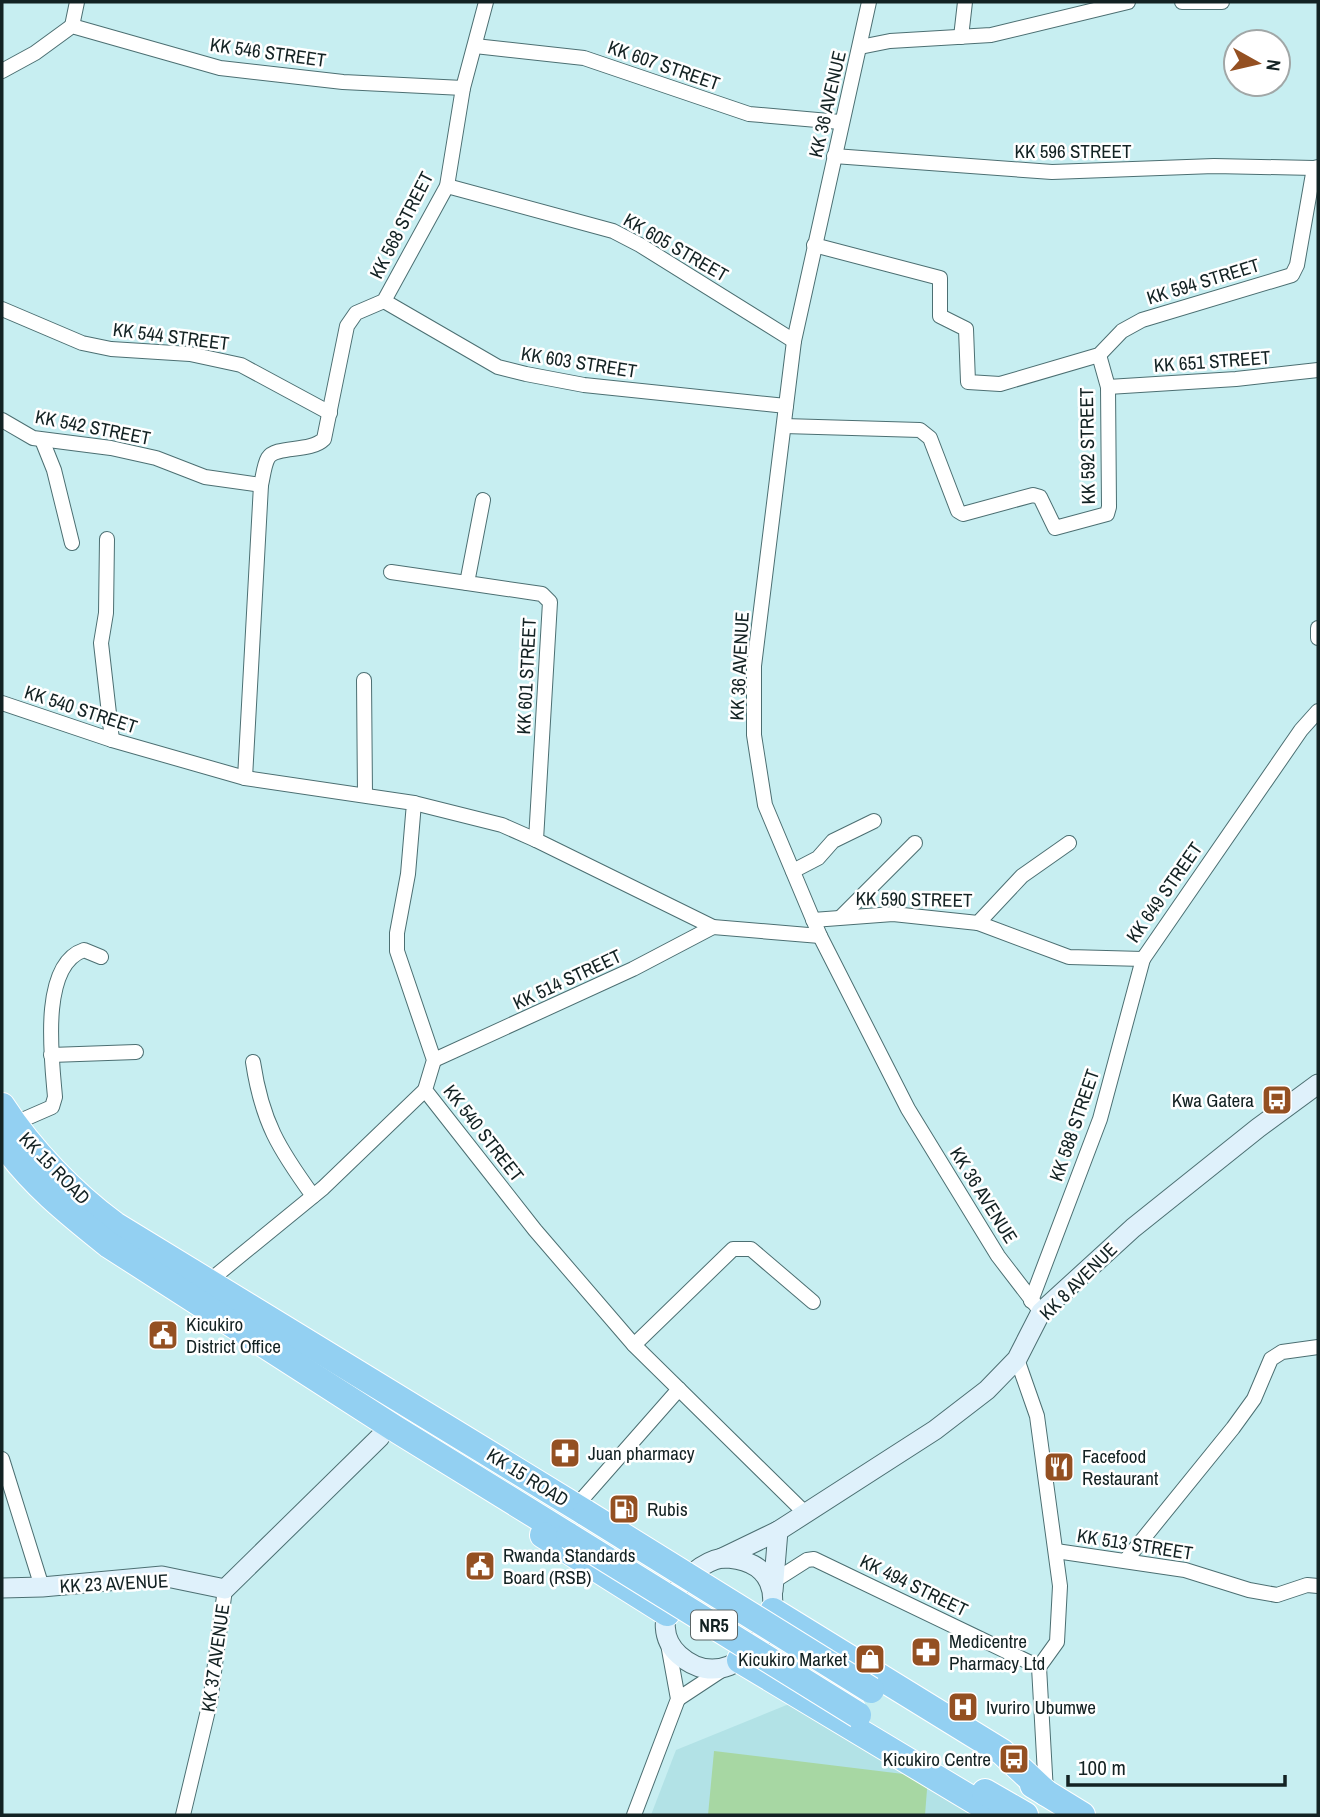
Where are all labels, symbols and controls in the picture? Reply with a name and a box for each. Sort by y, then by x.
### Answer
north arrow [1222,28,1292,98]
street label: KK 546 STREET [208,31,328,73]
street label: KK 607 STREET [604,34,724,96]
street label: KK 36 AVENUE [802,48,852,160]
text: N [1260,58,1287,73]
street label: KK 596 STREET [1015,138,1132,164]
street label: KK 568 STREET [363,167,439,283]
street label: KK 605 STREET [619,207,734,288]
street label: KK 594 STREET [1143,251,1263,311]
street label: KK 544 STREET [111,316,231,356]
street label: KK 603 STREET [519,340,639,384]
street label: KK 651 STREET [1153,344,1272,378]
street label: KK 592 STREET [1073,387,1101,505]
street label: KK 542 STREET [33,403,153,451]
street label: KK 36 AVENUE [723,611,755,721]
street label: KK 601 STREET [510,616,542,735]
street label: KK 540 STREET [21,679,141,740]
street label: KK 649 STREET [1120,836,1208,947]
street label: KK 590 STREET [855,885,973,913]
street label: KK 514 STREET [509,942,626,1015]
street label: KK 588 STREET [1043,1065,1105,1185]
street label: KK 540 STREET [438,1079,531,1187]
bus stop icon: Kwa Gatera [1260,1083,1294,1117]
place label: Kwa Gatera [1172,1087,1254,1113]
street label: KK 15 ROAD [14,1126,96,1210]
street label: KK 36 AVENUE [944,1142,1024,1248]
street label: KK 8 AVENUE [1033,1236,1123,1326]
place label: Kicukiro District Office [186,1311,281,1359]
public building icon: Kicukiro District Office [146,1318,180,1352]
pharmacy icon: Juan pharmacy [548,1436,582,1470]
place label: Juan pharmacy [588,1440,695,1466]
street label: KK 15 ROAD [482,1442,574,1512]
place label: Facefood Restaurant [1082,1443,1159,1491]
restaurant icon: Facefood Restaurant [1042,1450,1076,1484]
fuel station icon: Rubis [607,1492,641,1526]
place label: Rubis [647,1496,688,1522]
street label: KK 513 STREET [1075,1522,1195,1566]
place label: Rwanda Standards Board (RSB) [503,1542,636,1590]
street label: KK 494 STREET [856,1548,973,1623]
public building icon: Rwanda Standards Board (RSB) [463,1549,497,1583]
street label: KK 23 AVENUE [59,1567,169,1599]
street label: KK 37 AVENUE [195,1602,235,1714]
road number: NR5 [691,1610,737,1640]
place label: Medicentre Pharmacy Ltd [949,1628,1045,1676]
pharmacy icon: Medicentre Pharmacy Ltd [909,1635,943,1669]
shop icon: Kicukiro Market [853,1642,887,1676]
place label: Kicukiro Market [738,1646,848,1672]
hospital icon: Ivuriro Ubumwe [946,1690,980,1724]
place label: Ivuriro Ubumwe [986,1694,1096,1720]
bus stop icon: Kicukiro Centre [997,1742,1031,1776]
scale bar [1068,1744,1285,1788]
place label: Kicukiro Centre [883,1746,991,1772]
text: 100 m [1078,1753,1126,1782]

